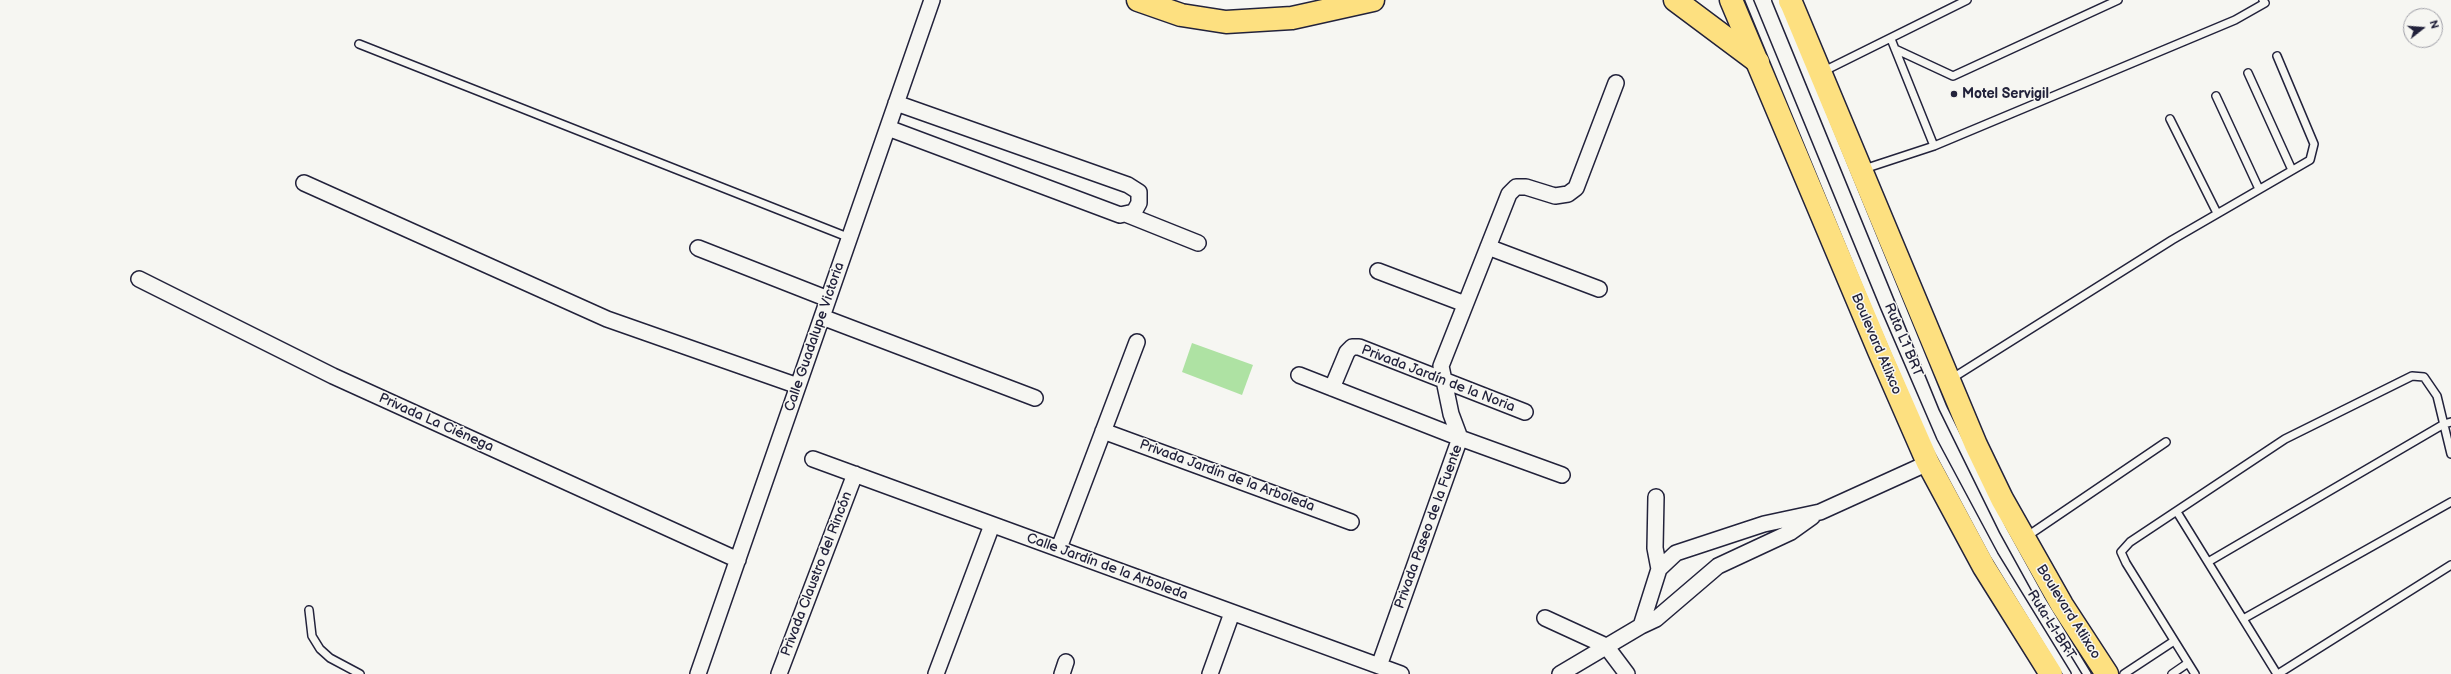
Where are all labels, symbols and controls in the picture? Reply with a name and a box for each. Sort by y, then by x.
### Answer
north arrow [2403,8,2443,48]
text: N [2427,19,2441,30]
place label: Motel Servigil [1962,86,2049,102]
marker: Motel Servigil [1949,89,1959,99]
street label: Calle Guadalupe Victoria [782,260,848,414]
street label: Boulevard Atlixco [1847,291,1905,397]
street label: Ruta L1 BRT [1880,301,1926,379]
street label: Privada Jardín de la Noria [1359,342,1517,416]
street label: Privada La Ciénega [376,390,496,456]
street label: Privada Jardín de la Arboleda [1137,436,1317,516]
street label: Privada Paseo de la Fuente [1391,443,1467,611]
street label: Privada Claustro del Rincón [778,489,856,659]
street label: Calle Jardín de la Arboleda [1024,530,1190,604]
street label: Boulevard Atlixco [2032,562,2104,662]
street label: Ruta L1 BRT [2023,587,2079,663]

